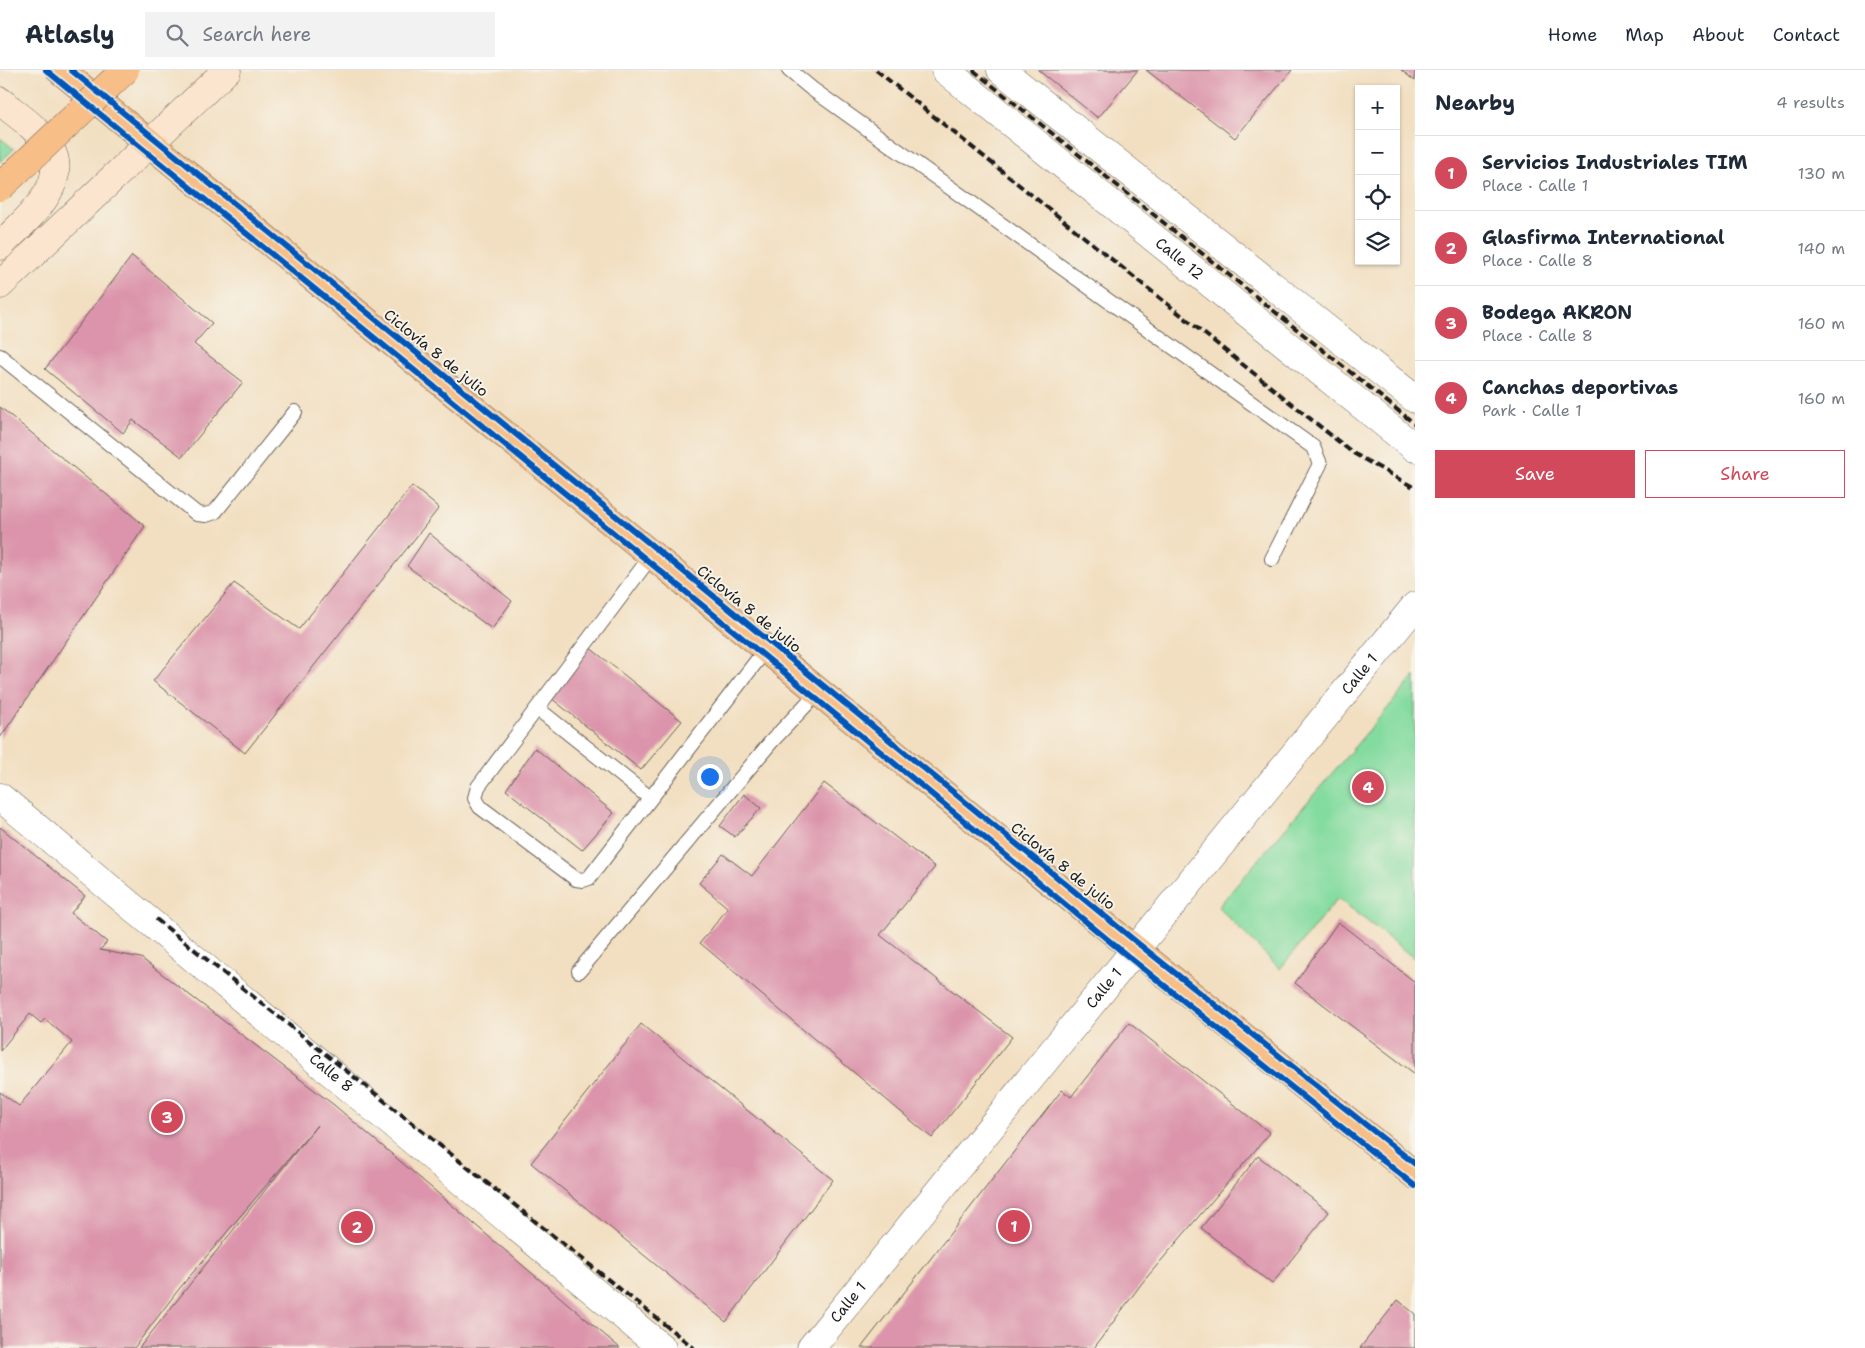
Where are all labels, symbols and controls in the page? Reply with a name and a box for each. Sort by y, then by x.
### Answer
search box [145,12,495,57]
text: Atlasly [25,19,115,51]
icon: search [163,21,191,49]
text: Search here [203,22,311,47]
text: Home [1548,23,1597,47]
text: Map [1625,23,1664,47]
text: About [1692,23,1745,47]
text: Contact [1773,23,1840,47]
map controls [1355,85,1400,265]
button: + [1355,85,1400,130]
text: Nearby [1435,89,1515,117]
text: 4 results [1776,92,1845,113]
button: − [1355,130,1400,175]
text: Servicios Industriales TIM [1482,150,1748,175]
text: 1 [1447,163,1455,184]
text: 130 m [1798,163,1845,184]
button: locate [1355,175,1400,220]
text: Place · Calle 1 [1482,175,1588,196]
button: layers [1355,220,1400,265]
text: Glasfirma International [1482,225,1725,250]
street label: Calle 12 [1151,233,1208,284]
text: 2 [1445,238,1457,259]
text: 140 m [1798,238,1845,259]
text: Place · Calle 8 [1482,250,1593,271]
text: Bodega AKRON [1482,300,1632,325]
street label: Ciclovía 8 de julio [380,305,492,401]
text: 3 [1445,313,1457,334]
text: 160 m [1798,313,1845,334]
text: Place · Calle 8 [1482,325,1593,346]
text: Canchas deportivas [1482,375,1678,400]
text: 4 [1445,388,1457,409]
text: 160 m [1798,388,1845,409]
text: Park · Calle 1 [1482,400,1582,421]
button: Save [1435,450,1635,498]
button: Share [1645,450,1845,498]
street label: Ciclovía 8 de julio [693,561,805,657]
street label: Calle 1 [1337,649,1382,699]
your location [697,764,723,790]
pin: 4 [1352,768,1384,806]
street label: Ciclovía 8 de julio [1007,818,1119,914]
street label: Calle 1 [1081,964,1127,1013]
street label: Calle 8 [305,1049,357,1097]
pin: 3 [151,1098,183,1136]
pin: 1 [998,1207,1030,1245]
pin: 2 [341,1208,373,1246]
street label: Calle 1 [826,1278,871,1327]

